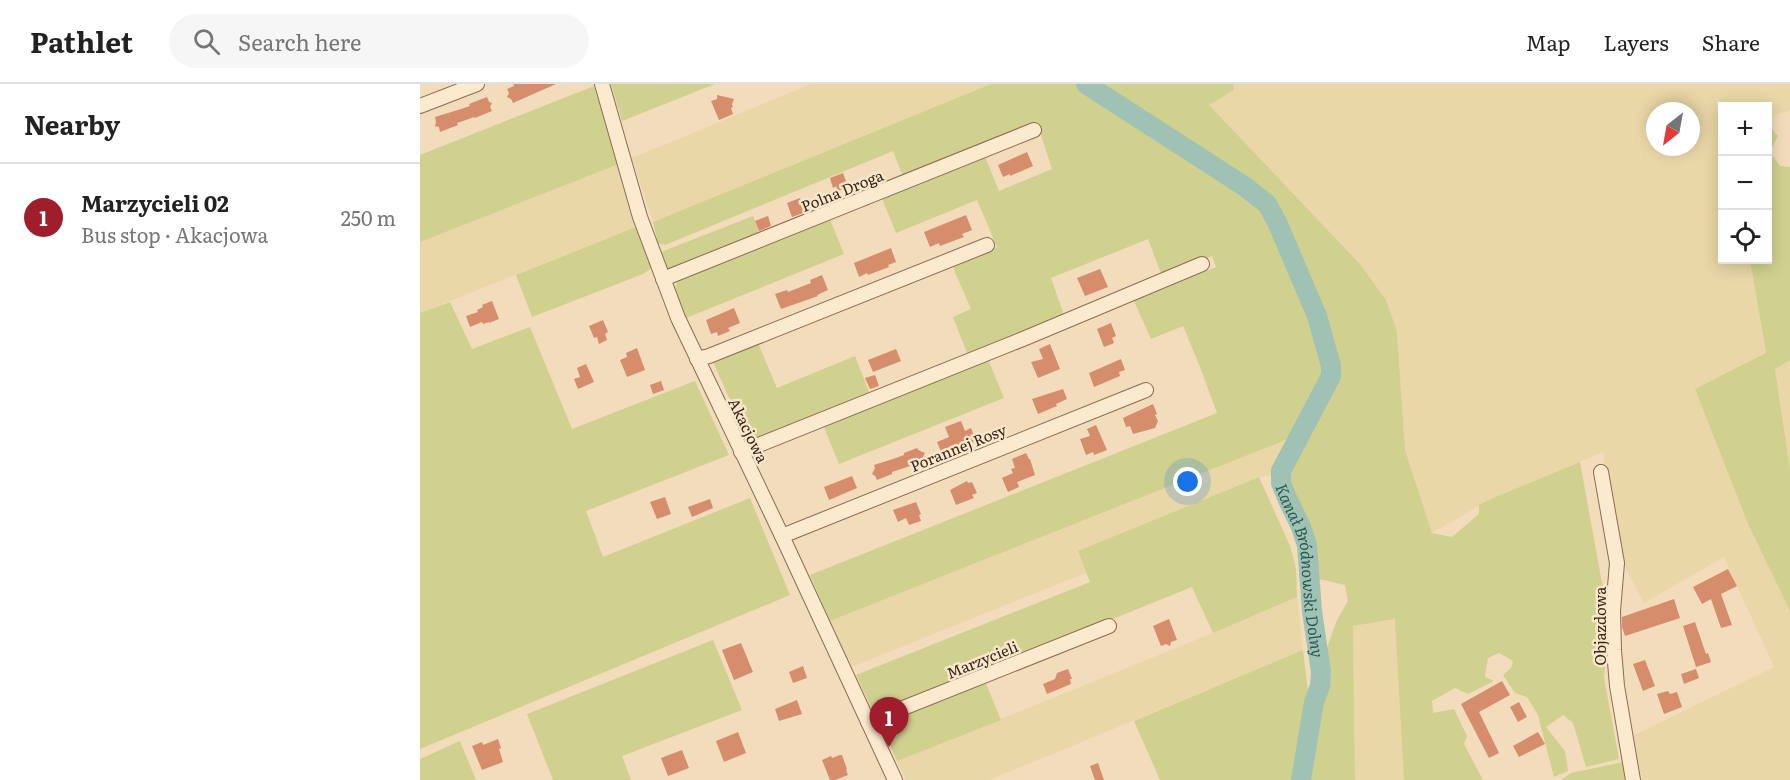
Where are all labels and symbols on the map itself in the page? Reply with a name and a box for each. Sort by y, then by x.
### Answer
north arrow [1646,102,1700,156]
street label: Polna Droga [797,163,888,217]
street label: Akacjowa [723,394,775,467]
street label: Porannej Rosy [906,417,1010,477]
your location [1173,467,1202,496]
water label: Kanał Bródnowski Dolny [1270,480,1331,659]
street label: Objazdowa [1588,586,1611,665]
street label: Marzycieli [943,634,1021,684]
pin: 1 [870,698,908,747]

